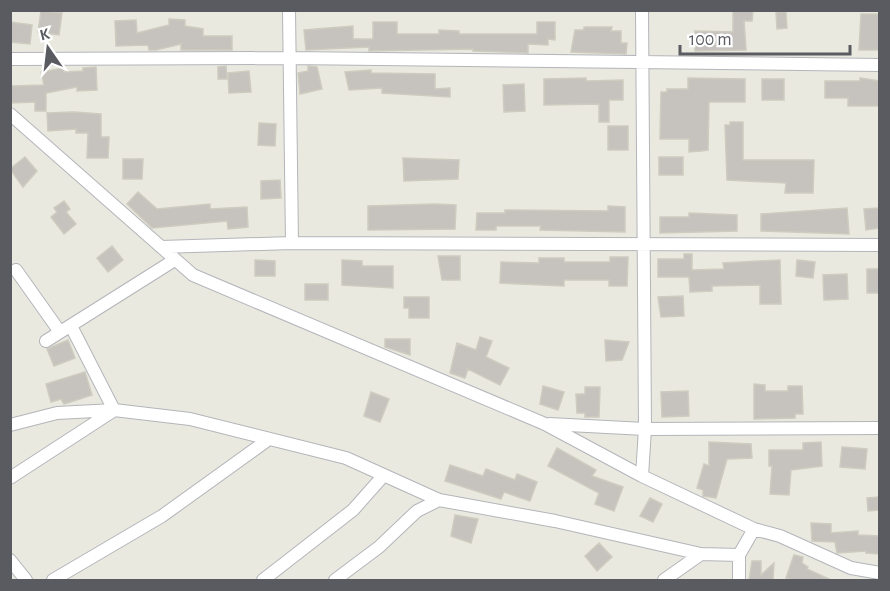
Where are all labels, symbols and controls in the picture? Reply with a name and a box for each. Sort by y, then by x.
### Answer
north arrow [18,18,78,78]
scale bar [680,18,850,56]
text: K [38,25,52,43]
text: 100 m [689,31,732,49]

